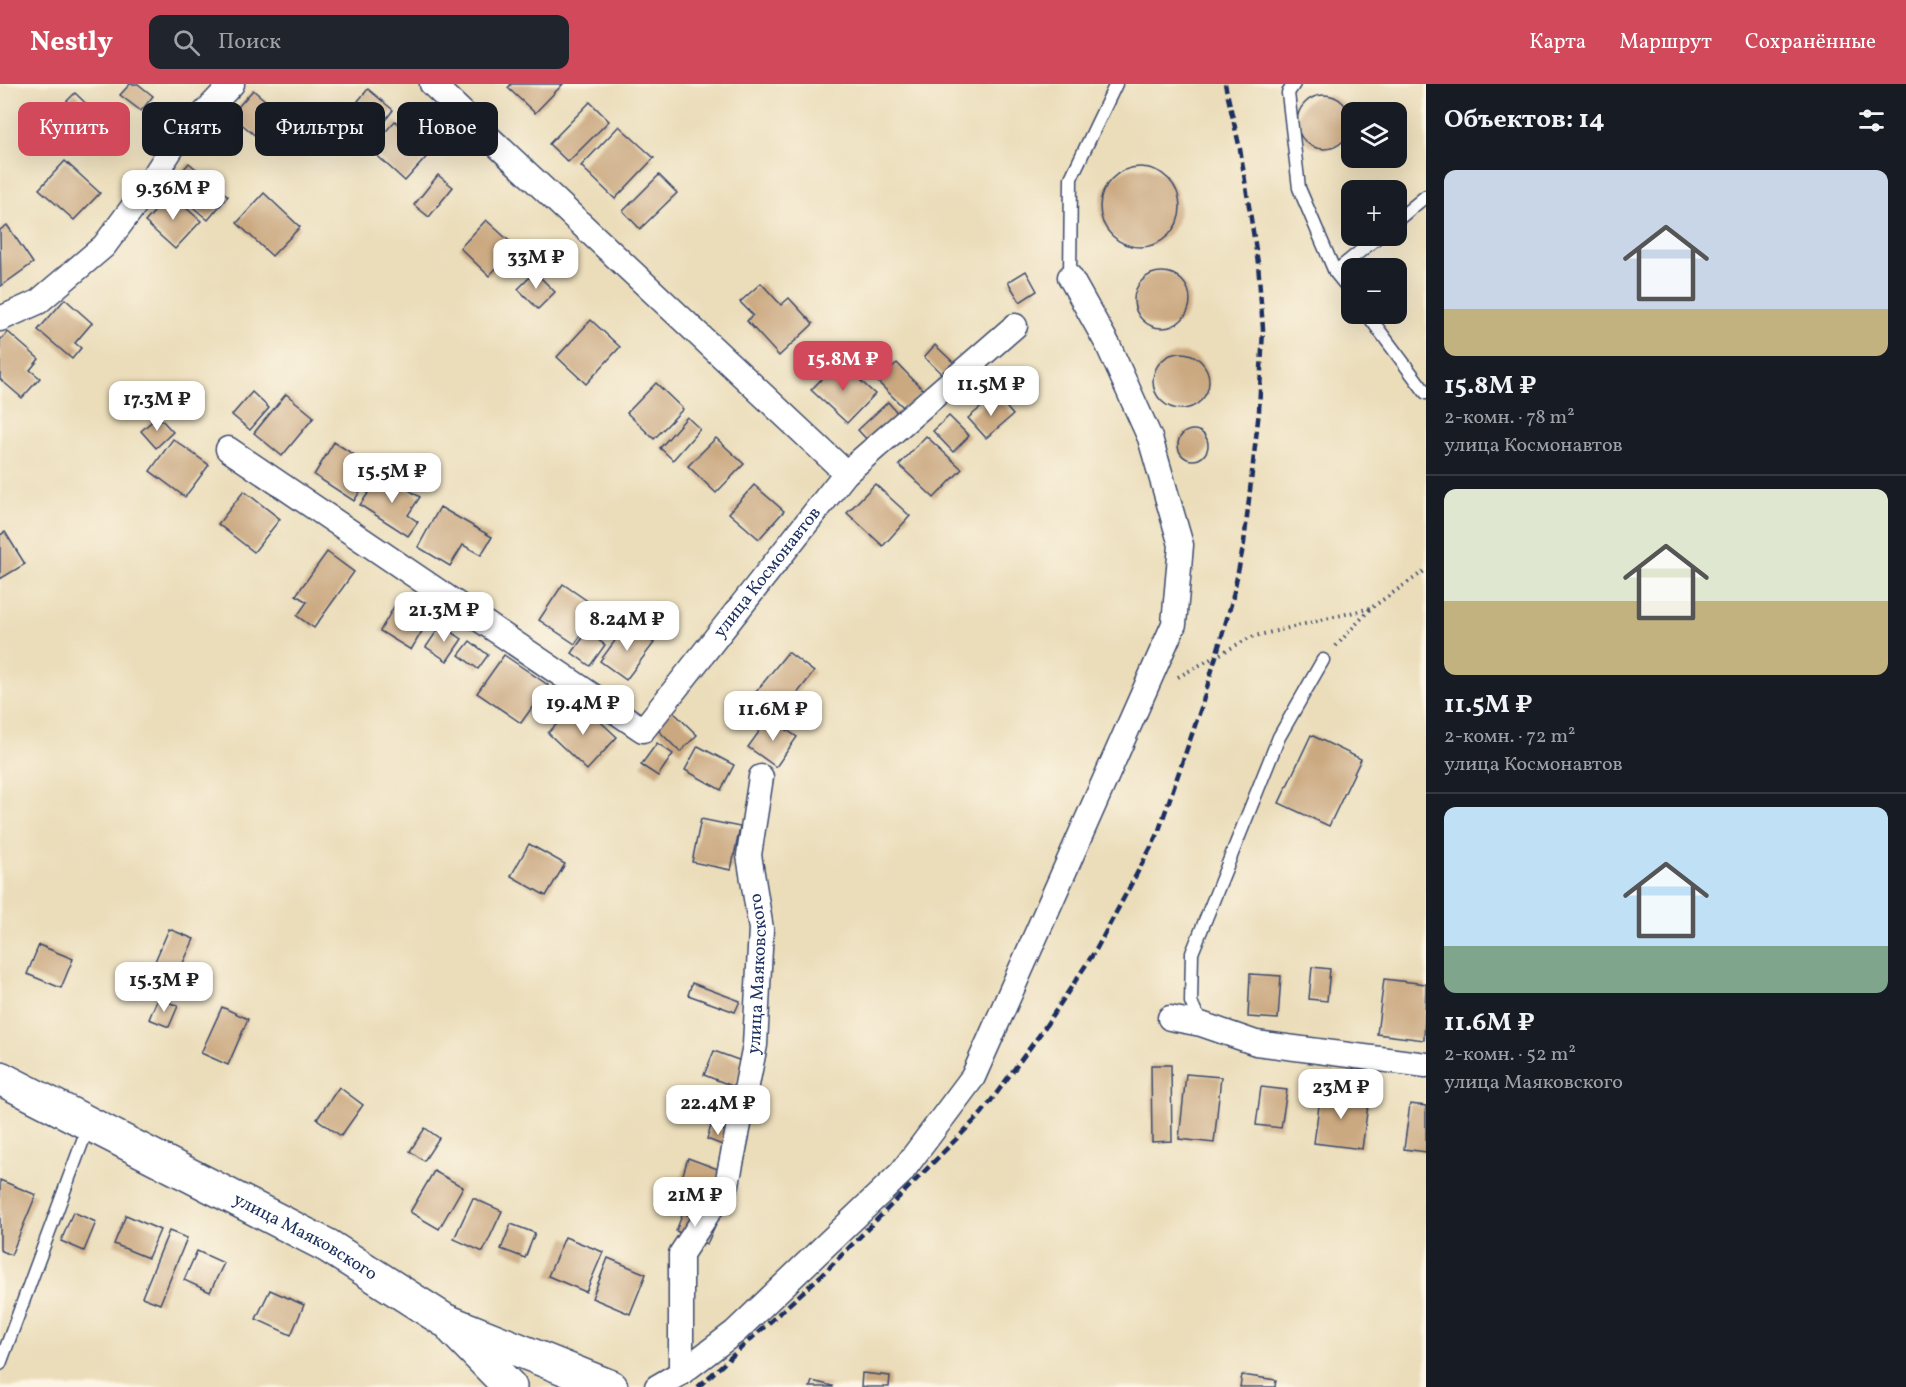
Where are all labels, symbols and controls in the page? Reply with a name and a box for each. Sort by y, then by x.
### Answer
search box [149,15,569,69]
text: Nestly [30,23,113,62]
icon: search [170,26,203,59]
text: Поиск [218,27,281,58]
text: Карта [1529,28,1586,57]
text: Маршрут [1619,28,1712,57]
text: Сохранённые [1745,28,1876,57]
chip: Купить [18,102,130,156]
chip: Снять [142,102,243,156]
chip: Фильтры [255,102,385,156]
chip: Новое [397,102,498,156]
map controls [1341,102,1407,324]
button: layers [1341,102,1407,168]
text: Объектов: 14 [1444,102,1605,138]
icon: filters [1855,104,1888,137]
pin: 9.36M ₽ [118,170,228,221]
text: 9.36M ₽ [136,175,210,203]
button: + [1341,180,1407,246]
icon: home [1612,209,1720,317]
pin: 33M ₽ [494,239,578,290]
text: 33M ₽ [507,244,565,272]
button: − [1341,258,1407,324]
pin: 15.8M ₽ [788,341,898,392]
text: 15.8M ₽ [807,346,879,374]
pin: 11.5M ₽ [936,366,1046,417]
text: 15.8M ₽ [1444,368,1537,404]
text: 11.5M ₽ [957,371,1025,399]
pin: 17.3M ₽ [102,381,212,432]
text: 17.3M ₽ [123,386,191,414]
text: 2-комн. · 78 m² [1444,404,1575,432]
text: улица Космонавтов [1444,432,1623,460]
pin: 15.5M ₽ [337,453,447,504]
text: 15.5M ₽ [357,458,427,486]
street label: улица Космонавтов [708,502,827,643]
icon: home [1612,528,1720,636]
pin: 21.3M ₽ [389,592,499,643]
text: 21.3M ₽ [409,597,479,625]
pin: 8.24M ₽ [572,601,682,652]
text: 8.24M ₽ [589,606,665,634]
pin: 19.4M ₽ [528,685,638,736]
text: 11.5M ₽ [1444,687,1533,723]
text: 19.4M ₽ [546,690,620,718]
pin: 11.6M ₽ [718,691,828,742]
text: 11.6M ₽ [738,696,808,724]
text: 2-комн. · 72 m² [1444,723,1575,751]
text: улица Космонавтов [1444,751,1623,779]
icon: home [1612,846,1720,954]
street label: улица Маяковского [741,892,773,1056]
pin: 15.3M ₽ [109,962,219,1013]
text: 15.3M ₽ [129,967,199,995]
text: 11.6M ₽ [1444,1005,1535,1041]
text: 2-комн. · 52 m² [1444,1041,1576,1069]
pin: 23M ₽ [1299,1069,1383,1120]
text: улица Маяковского [1444,1069,1623,1097]
text: 23M ₽ [1312,1074,1370,1102]
pin: 22.4M ₽ [663,1085,773,1136]
text: 22.4M ₽ [680,1090,756,1118]
pin: 21M ₽ [653,1177,737,1228]
text: 21M ₽ [667,1182,723,1210]
street label: улица Маяковского [229,1187,382,1287]

